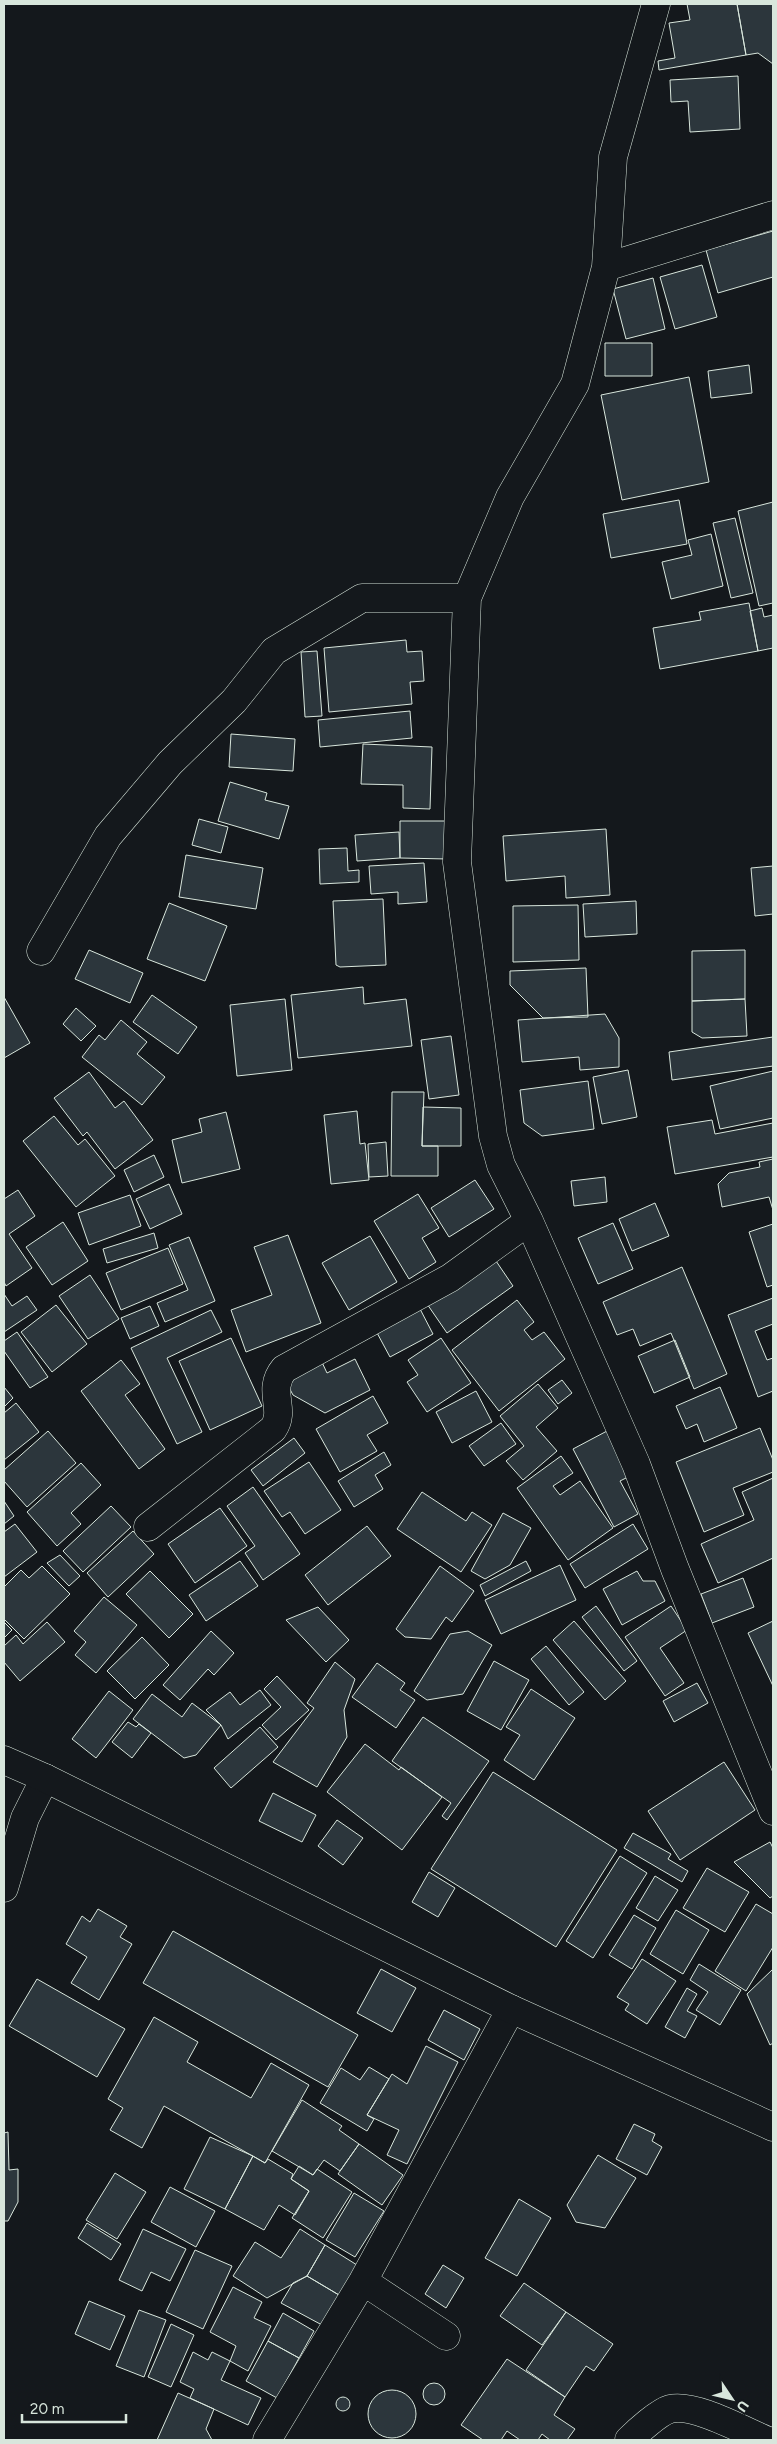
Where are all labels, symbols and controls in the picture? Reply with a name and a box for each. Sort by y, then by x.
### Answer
north arrow [707,2374,757,2424]
scale bar [22,2392,126,2424]
text: U [732,2397,752,2415]
text: 20 m [30,2400,64,2418]

